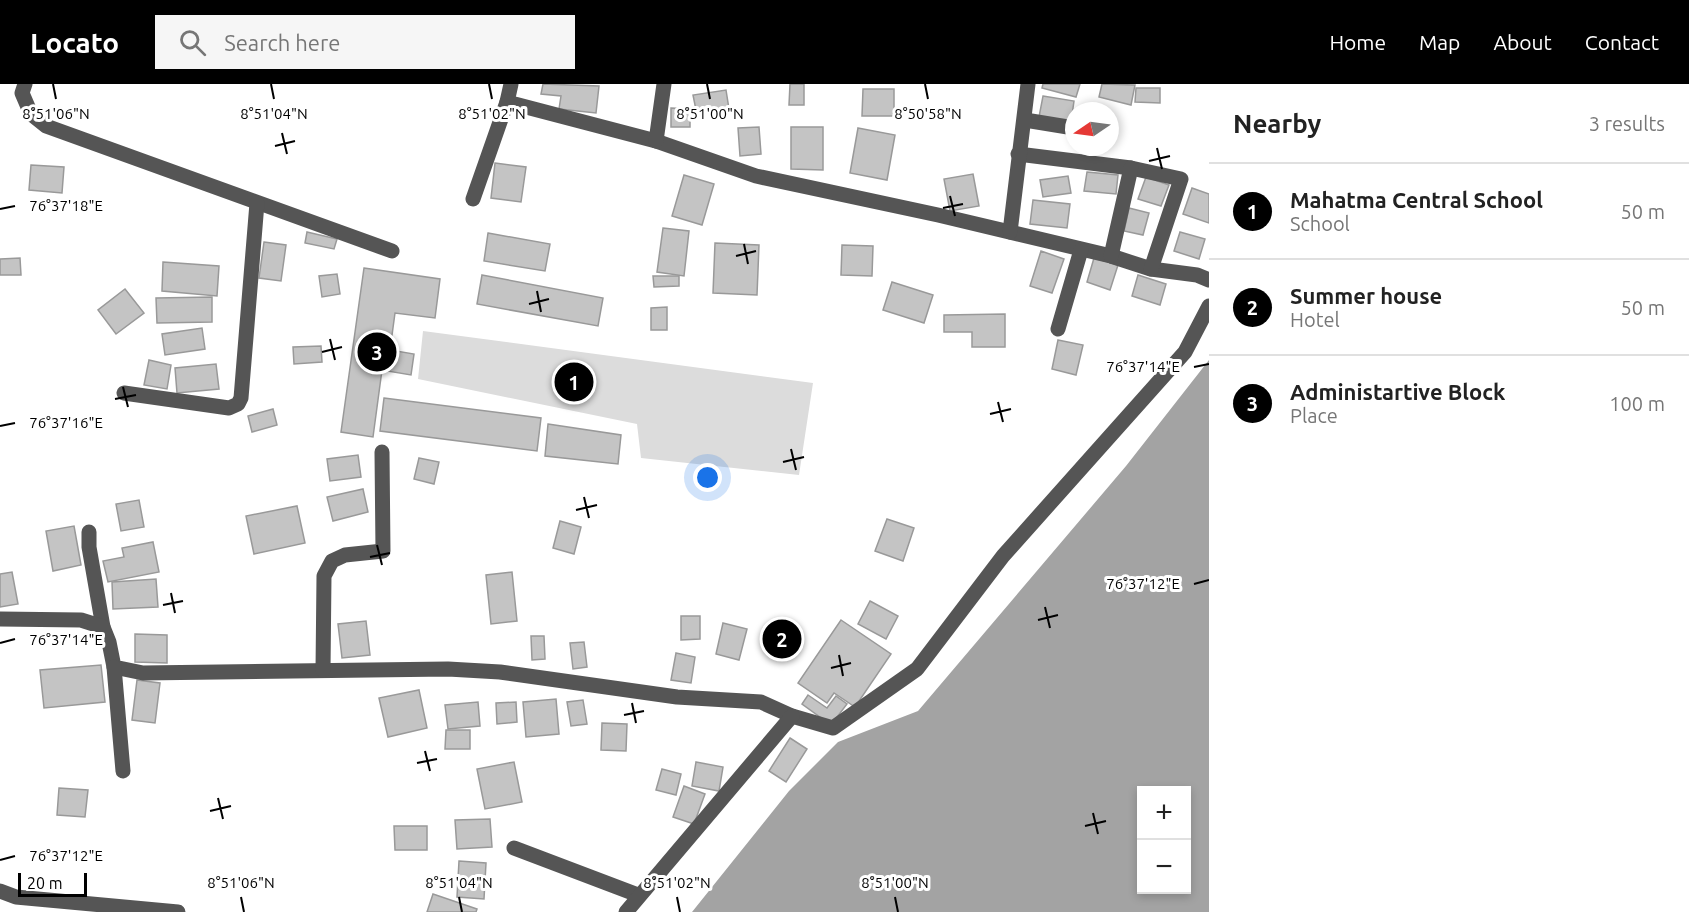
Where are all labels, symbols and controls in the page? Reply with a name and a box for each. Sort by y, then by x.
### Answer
search box [155,15,575,69]
icon: search [176,26,209,59]
text: Locato [30,27,119,58]
text: Search here [224,30,340,55]
text: Home [1329,30,1386,54]
text: Map [1419,30,1460,54]
text: About [1493,30,1552,54]
text: Contact [1585,30,1659,54]
north arrow [1065,102,1119,156]
text: 8°51'06"N [22,105,90,122]
text: 8°51'04"N [240,105,308,122]
text: 8°51'02"N [458,105,526,122]
text: 8°51'00"N [676,105,744,122]
text: 8°50'58"N [894,105,962,122]
text: Nearby [1233,109,1321,138]
text: 3 results [1589,112,1665,135]
text: Mahatma Central School [1290,187,1543,212]
text: 76°37'18"E [29,197,103,214]
text: 1 [1247,200,1258,223]
text: 50 m [1621,200,1665,223]
text: School [1290,212,1350,235]
text: Summer house [1290,283,1442,308]
text: 2 [1247,296,1258,319]
text: 50 m [1621,296,1665,319]
text: Hotel [1290,308,1340,331]
pin: 3 [358,330,397,374]
text: 76°37'14"E [1106,358,1180,375]
pin: 1 [554,360,594,404]
text: Administartive Block [1290,379,1505,404]
text: 3 [1247,392,1258,415]
text: 100 m [1609,392,1665,415]
text: Place [1290,404,1338,427]
text: 76°37'16"E [29,414,103,431]
your location [693,463,722,492]
text: 76°37'12"E [1106,575,1180,592]
pin: 2 [762,616,802,662]
text: 76°37'14"E [29,631,103,648]
map controls [1137,786,1191,894]
button: + [1137,786,1191,840]
button: − [1137,840,1191,894]
text: 76°37'12"E [29,847,103,864]
scale bar [18,870,87,898]
text: 20 m [27,874,63,892]
text: 8°51'06"N [207,874,275,891]
text: 8°51'04"N [425,874,493,891]
text: 8°51'02"N [643,874,711,891]
text: 8°51'00"N [861,874,929,891]

